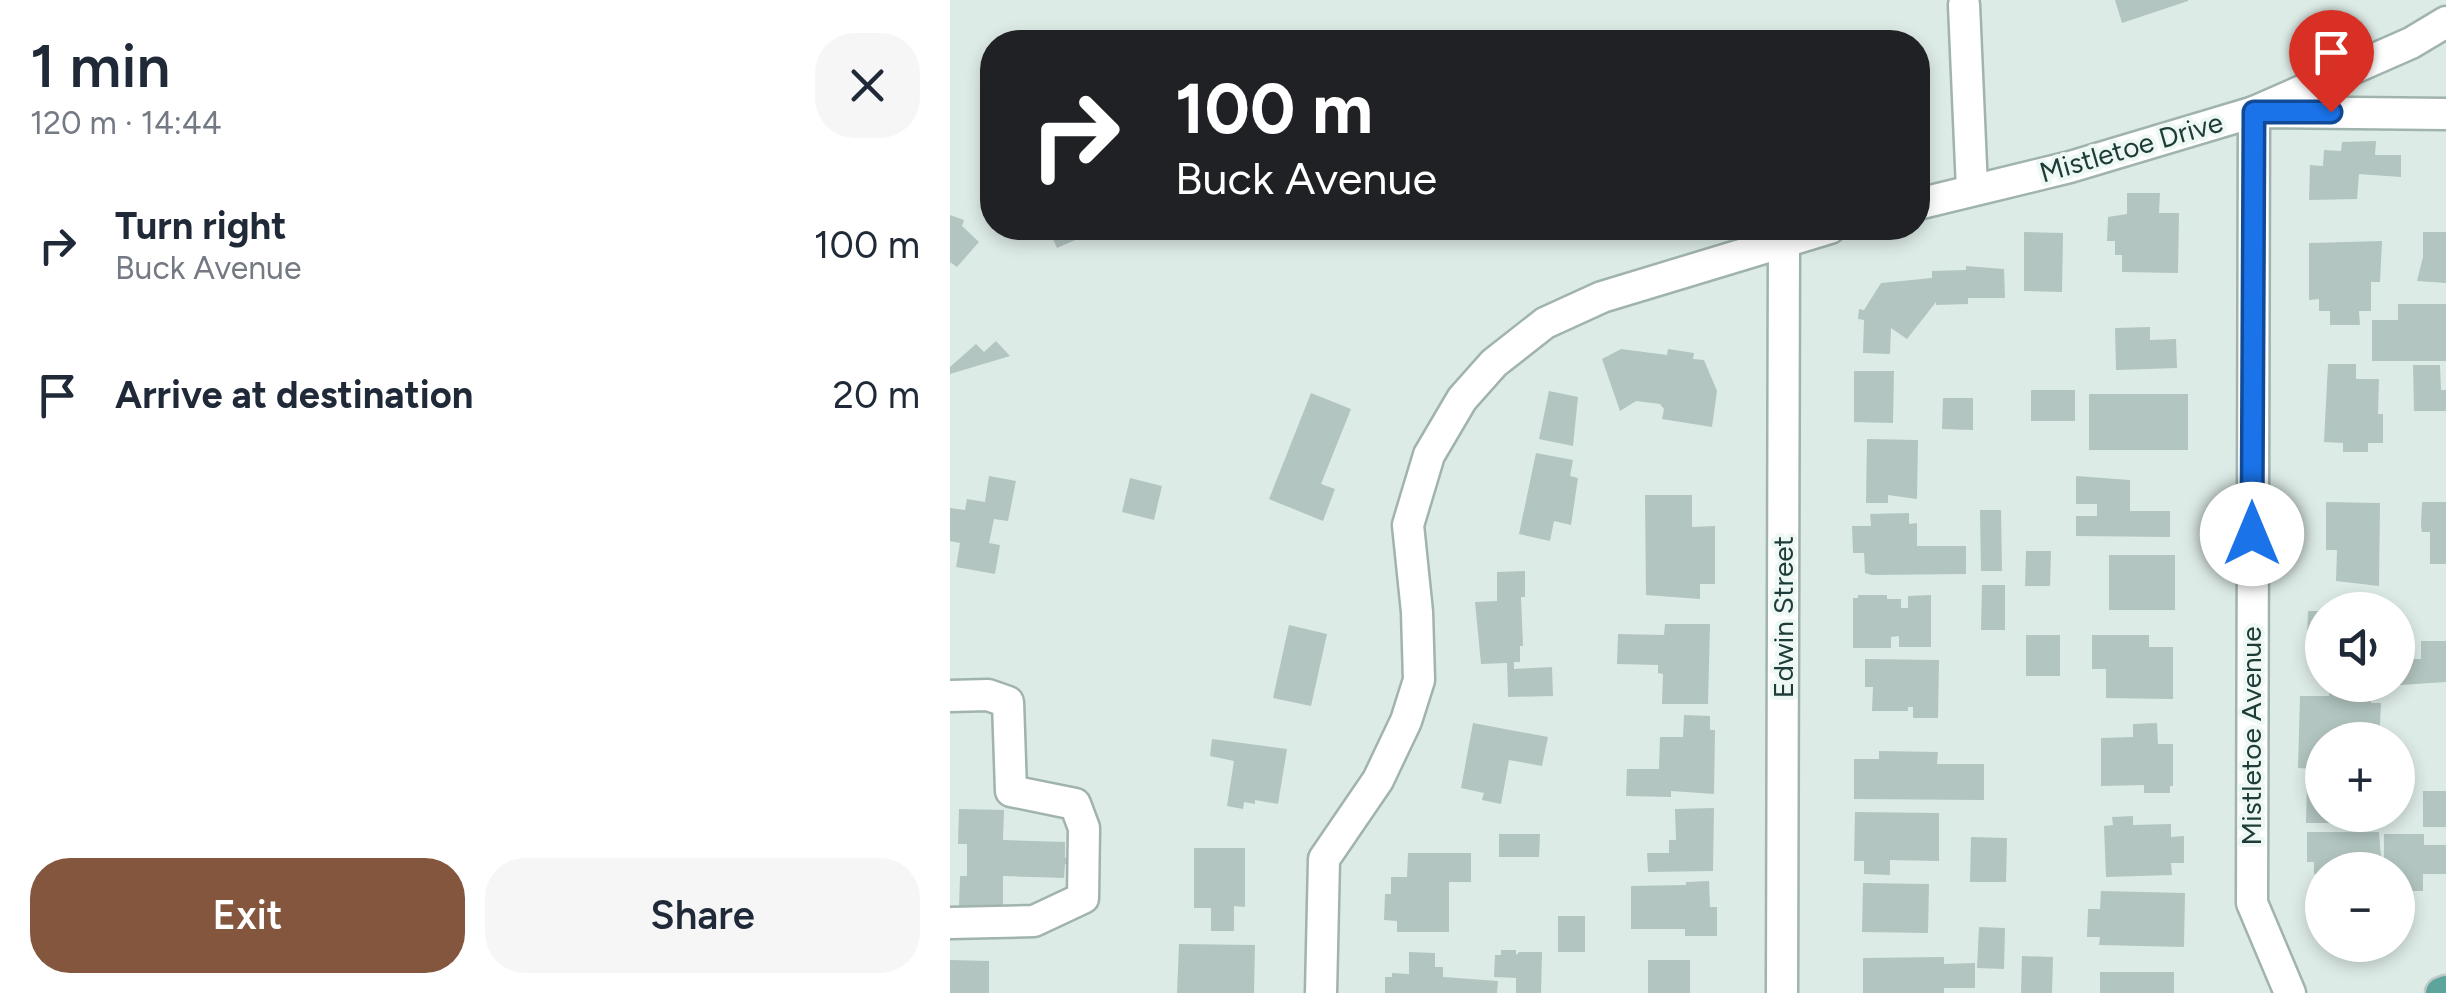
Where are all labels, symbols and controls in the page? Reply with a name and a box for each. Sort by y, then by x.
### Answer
pin [2289,10,2374,113]
icon: arrive [2304,25,2359,80]
text: 1 min [30,30,170,102]
button: close [815,33,920,138]
text: 100 m [1175,66,1373,151]
icon: right [1010,70,1140,200]
text: 120 m · 14:44 [30,104,222,142]
street label: Mistletoe Drive [2035,105,2227,189]
text: Buck Avenue [1175,151,1437,205]
text: Turn right [115,203,287,249]
icon: right [30,218,85,273]
text: 100 m [814,222,920,268]
text: Buck Avenue [115,249,301,287]
icon: arrive [30,368,85,423]
text: Arrive at destination [115,372,473,418]
text: 20 m [833,372,920,418]
position arrow [2200,482,2304,586]
street label: Edwin Street [1766,536,1800,698]
map controls [2305,592,2415,962]
button: sound [2305,592,2415,702]
street label: Mistletoe Avenue [2234,627,2268,845]
button: + [2305,722,2415,832]
button: − [2305,852,2415,962]
button: Exit [30,858,465,973]
button: Share [485,858,920,973]

